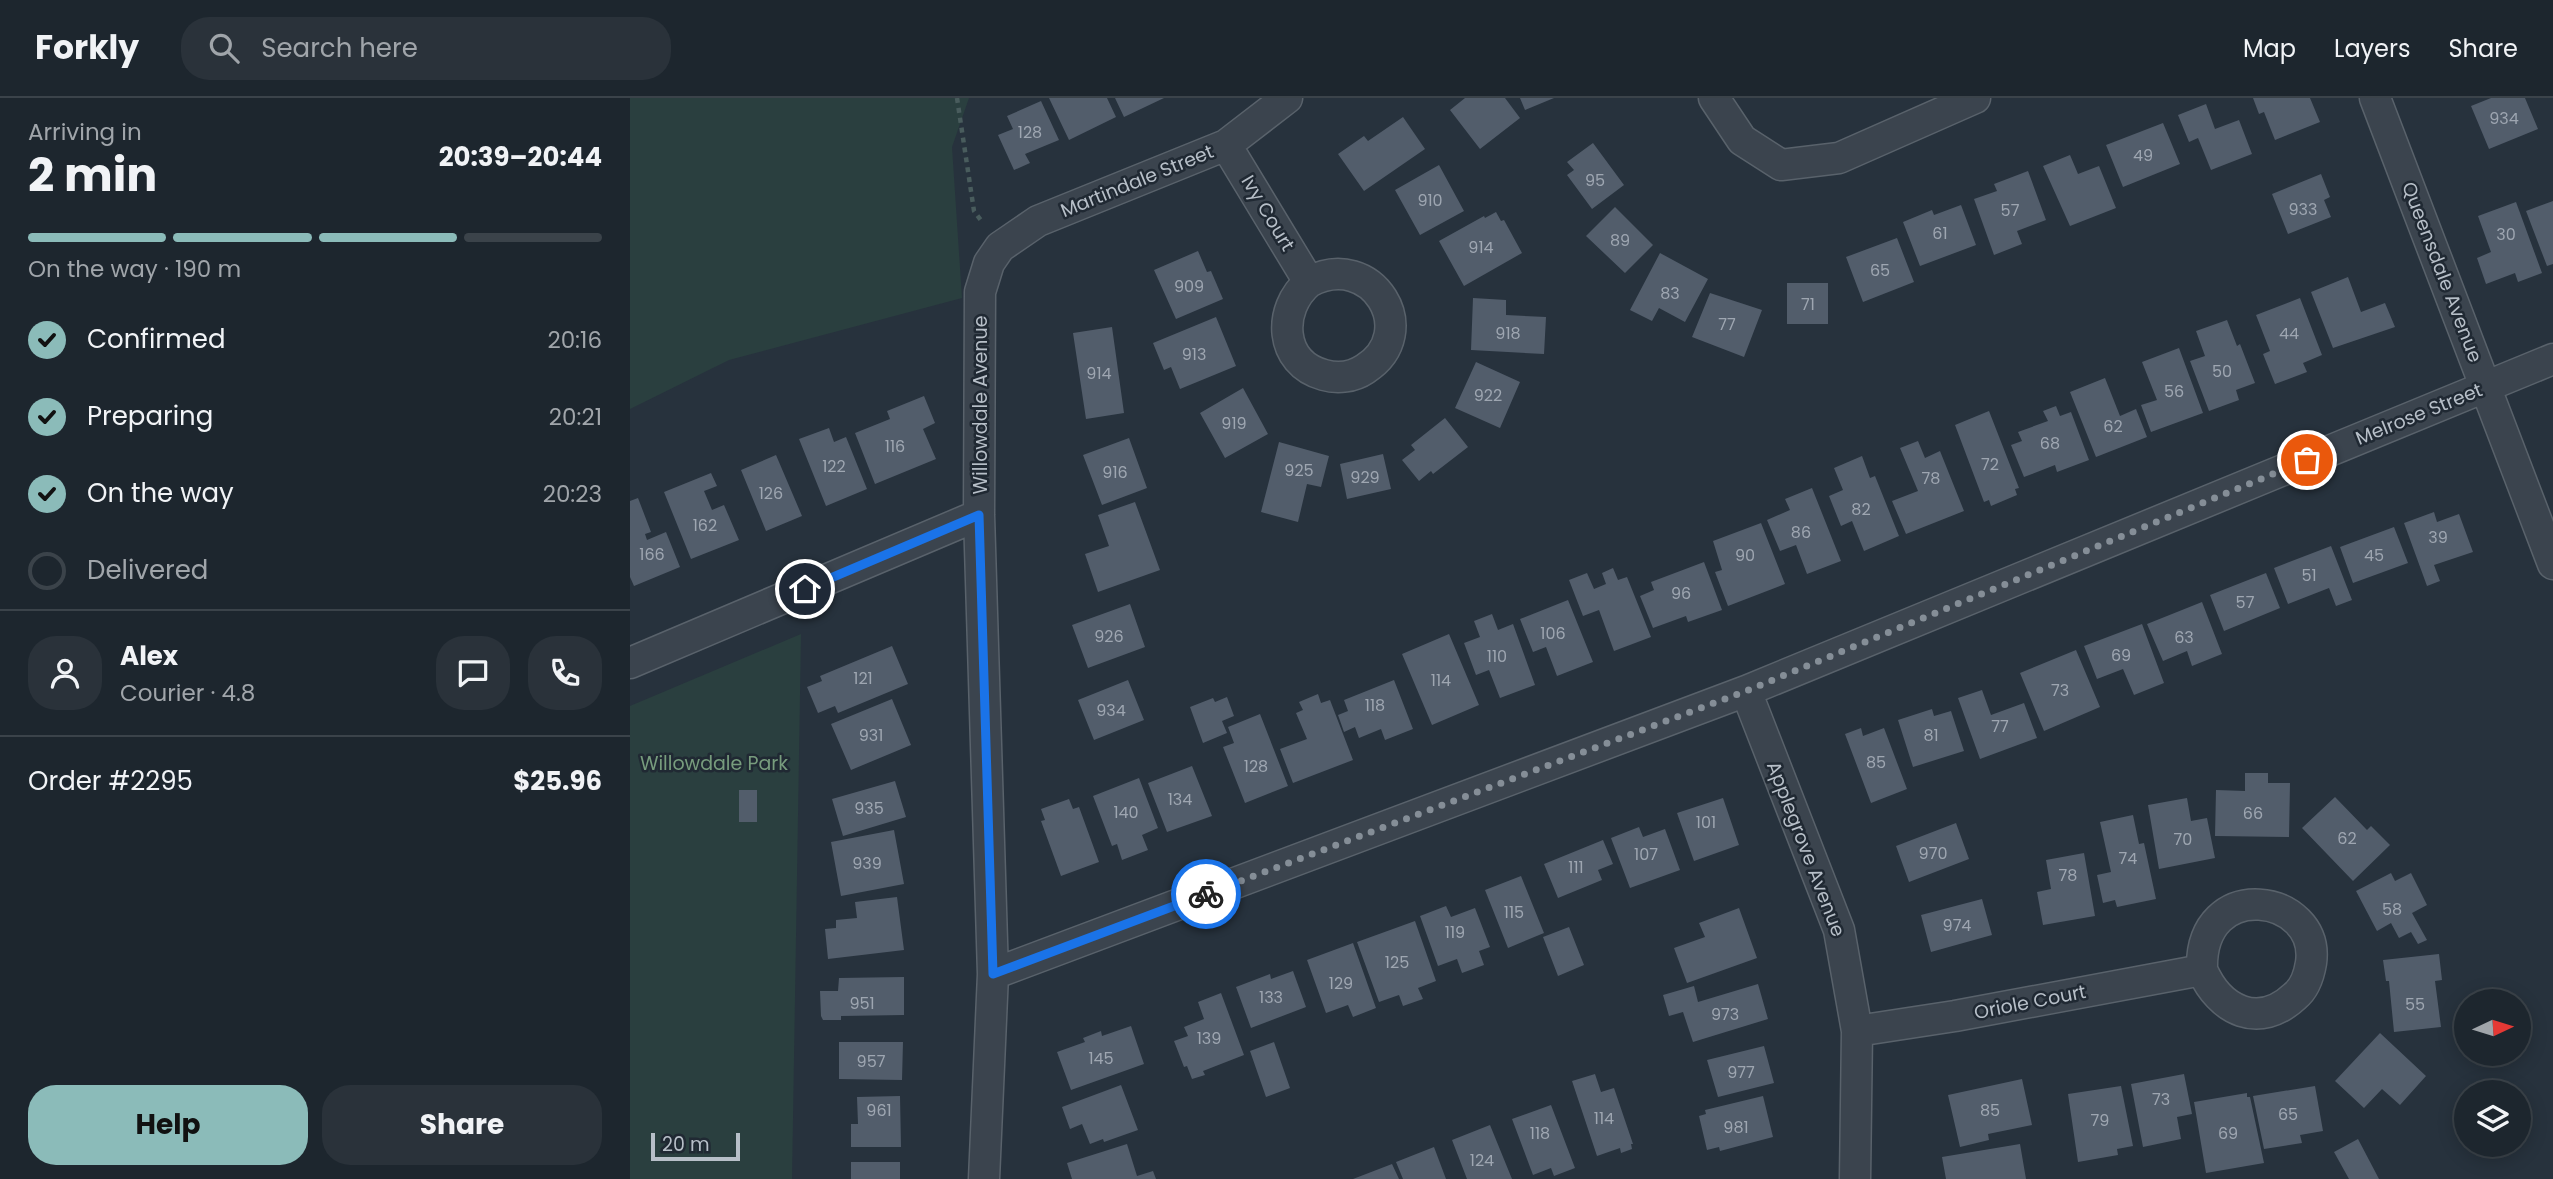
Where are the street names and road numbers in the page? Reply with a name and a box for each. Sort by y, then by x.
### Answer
street label: Martindale Street [1056,138,1218,224]
street label: Ivy Court [1235,170,1301,256]
street label: Queensdale Avenue [2395,178,2489,366]
street label: Willowdale Avenue [967,316,994,494]
street label: Melrose Street [2352,376,2486,452]
street label: Applegrove Avenue [1760,757,1852,941]
street label: Oriole Court [1972,978,2088,1026]

